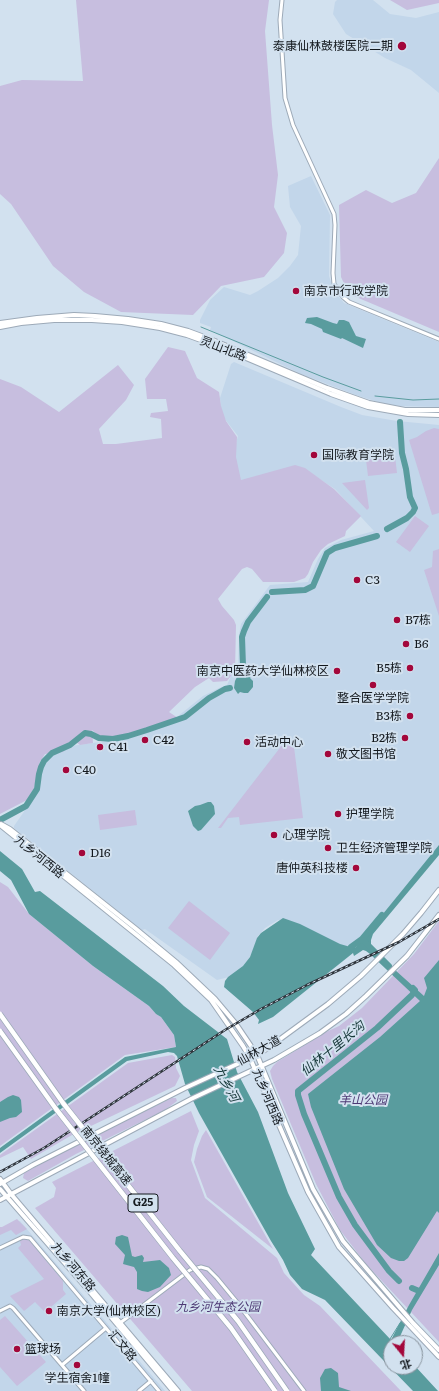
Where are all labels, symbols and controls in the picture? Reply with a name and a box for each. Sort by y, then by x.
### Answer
place label: 泰康仙林鼓楼医院二期 [273,39,393,53]
marker: 泰康仙林鼓楼医院二期 [396,40,408,52]
place label: 南京市行政学院 [304,284,388,298]
marker: 南京市行政学院 [291,286,301,296]
street label: 灵山北路 [198,334,248,364]
place label: 国际教育学院 [322,448,394,462]
marker: 国际教育学院 [309,450,319,460]
place label: C3 [365,573,380,587]
marker: C3 [352,575,362,585]
place label: B7栋 [405,613,431,627]
marker: B7栋 [392,615,402,625]
place label: B6 [414,637,428,651]
marker: B6 [401,639,411,649]
place label: B5栋 [376,661,402,675]
marker: B5栋 [405,663,415,673]
place label: 南京中医药大学仙林校区 [197,664,329,678]
marker: 南京中医药大学仙林校区 [332,666,342,676]
marker: 整合医学学院 [368,680,378,690]
place label: 整合医学学院 [337,691,409,705]
place label: B3栋 [376,709,402,723]
marker: B3栋 [405,711,415,721]
place label: B2栋 [371,731,397,745]
place label: C42 [153,733,174,747]
marker: B2栋 [400,733,410,743]
marker: C42 [140,735,150,745]
place label: 活动中心 [255,735,303,749]
marker: 活动中心 [242,737,252,747]
place label: C41 [108,740,128,754]
marker: C41 [95,742,105,752]
place label: 敬文图书馆 [336,747,396,761]
marker: 敬文图书馆 [323,749,333,759]
place label: C40 [74,763,96,777]
marker: C40 [61,765,71,775]
place label: 护理学院 [346,807,394,821]
marker: 护理学院 [333,809,343,819]
place label: 心理学院 [282,828,330,842]
marker: 心理学院 [269,830,279,840]
street label: 九乡河西路 [11,833,67,881]
place label: 卫生经济管理学院 [336,841,432,855]
marker: 卫生经济管理学院 [323,843,333,853]
place label: D16 [90,846,111,860]
marker: D16 [77,848,87,858]
place label: 唐仲英科技楼 [276,861,348,875]
marker: 唐仲英科技楼 [351,863,361,873]
water label: 仙林十里长沟 [298,1018,368,1080]
street label: 仙林大道 [235,1033,283,1069]
water label: 九乡河 [210,1063,242,1105]
street label: 九乡河西路 [249,1067,285,1127]
park label: 羊山公园 [339,1093,387,1107]
street label: 南京绕城高速 [78,1123,134,1189]
road number: G25 [128,1194,158,1212]
street label: 九乡河东路 [48,1239,98,1295]
park label: 九乡河生态公园 [176,1300,260,1314]
place label: 南京大学(仙林校区) [57,1304,161,1318]
marker: 南京大学(仙林校区) [44,1306,54,1316]
street label: 汇文路 [105,1328,139,1364]
north arrow [383,1335,423,1375]
place label: 篮球场 [25,1342,61,1356]
marker: 篮球场 [12,1344,22,1354]
text: 北 [399,1356,414,1375]
marker: 学生宿舍1幢 [72,1360,82,1370]
place label: 学生宿舍1幢 [45,1371,109,1385]

